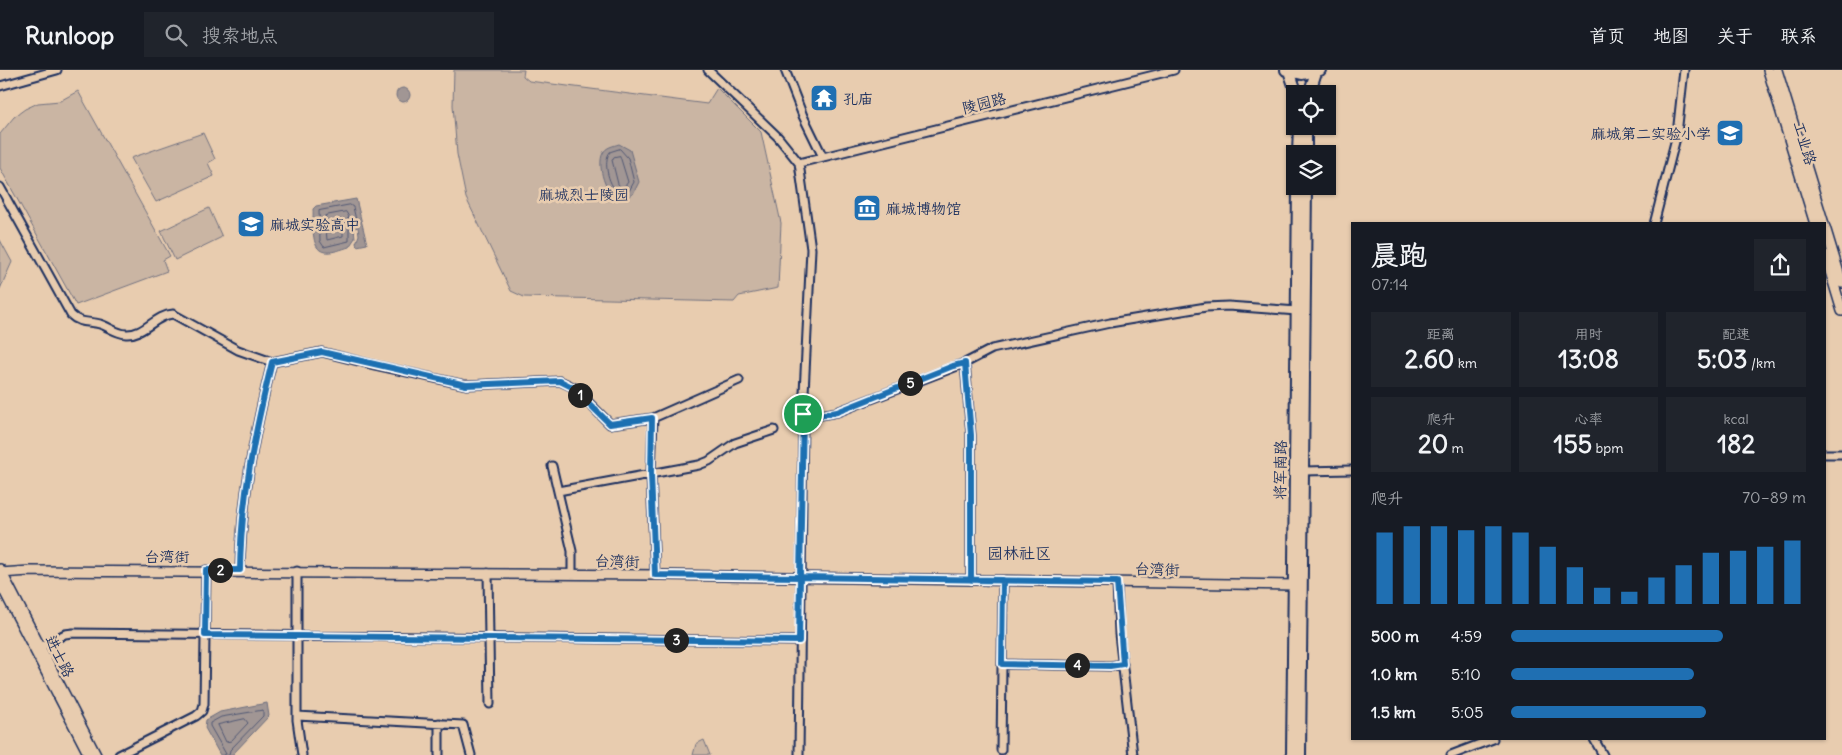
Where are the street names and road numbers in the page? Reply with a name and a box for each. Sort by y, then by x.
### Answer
street label: 陵园路 [960,88,1008,118]
street label: 工业路 [1789,119,1821,167]
street label: 将军南路 [1270,440,1290,500]
street label: 台湾街 [144,547,190,566]
street label: 台湾街 [594,551,640,571]
street label: 台湾街 [1134,559,1180,579]
street label: 进士路 [41,632,79,680]

